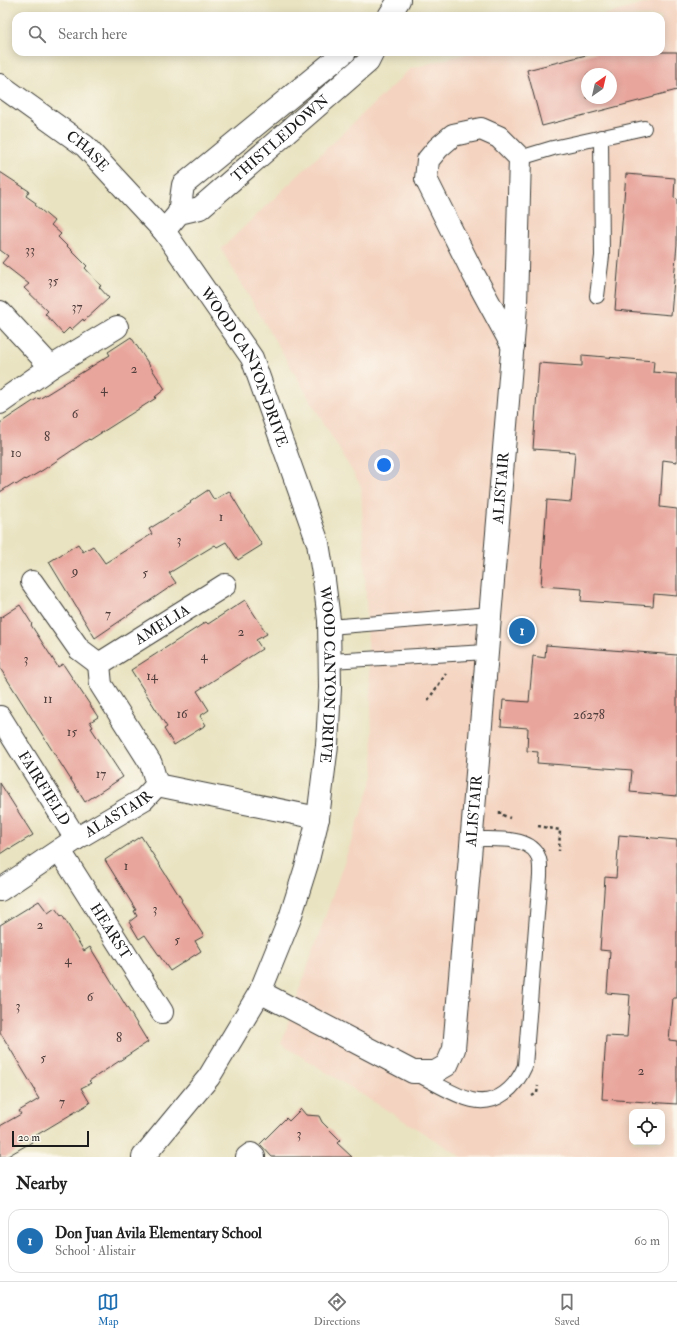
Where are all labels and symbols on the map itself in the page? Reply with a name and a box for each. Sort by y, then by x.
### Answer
north arrow [581,68,617,104]
street label: THISTLEDOWN [228,91,334,186]
street label: CHASE [62,127,113,176]
house number: 33 [25,242,35,258]
house number: 35 [48,273,59,289]
street label: WOOD CANYON DRIVE [195,283,292,450]
house number: 37 [72,299,83,315]
house number: 2 [131,361,138,377]
house number: 4 [100,381,108,397]
house number: 6 [72,406,80,422]
house number: 8 [44,429,50,445]
house number: 10 [10,445,22,461]
street label: ALISTAIR [489,450,514,526]
your location [374,455,394,475]
house number: 1 [219,509,224,525]
house number: 3 [177,532,182,548]
house number: 9 [71,563,78,579]
house number: 5 [142,565,148,581]
street label: WOOD CANYON DRIVE [315,584,339,764]
street label: AMELIA [131,600,194,650]
house number: 7 [105,606,111,622]
pin: 1 [509,616,535,646]
house number: 2 [238,624,245,640]
house number: 4 [200,648,208,664]
house number: 3 [24,651,29,667]
house number: 14 [146,668,159,684]
house number: 11 [43,691,53,707]
house number: 16 [176,706,189,722]
house number: 26278 [573,707,605,723]
house number: 15 [67,724,77,740]
street label: FAIRFIELD [14,748,74,830]
house number: 17 [96,766,106,782]
street label: ALISTAIR [462,773,487,848]
street label: ALASTAIR [81,786,158,842]
house number: 1 [124,858,129,874]
street label: HEARST [86,900,135,963]
house number: 3 [153,901,158,917]
house number: 2 [37,917,44,933]
house number: 5 [174,932,180,948]
house number: 4 [64,952,72,968]
house number: 6 [87,989,95,1005]
house number: 3 [16,998,21,1014]
house number: 8 [116,1030,122,1046]
house number: 5 [40,1050,46,1066]
house number: 2 [638,1063,645,1079]
house number: 7 [59,1094,65,1110]
house number: 3 [297,1126,302,1142]
scale bar [12,1129,89,1148]

